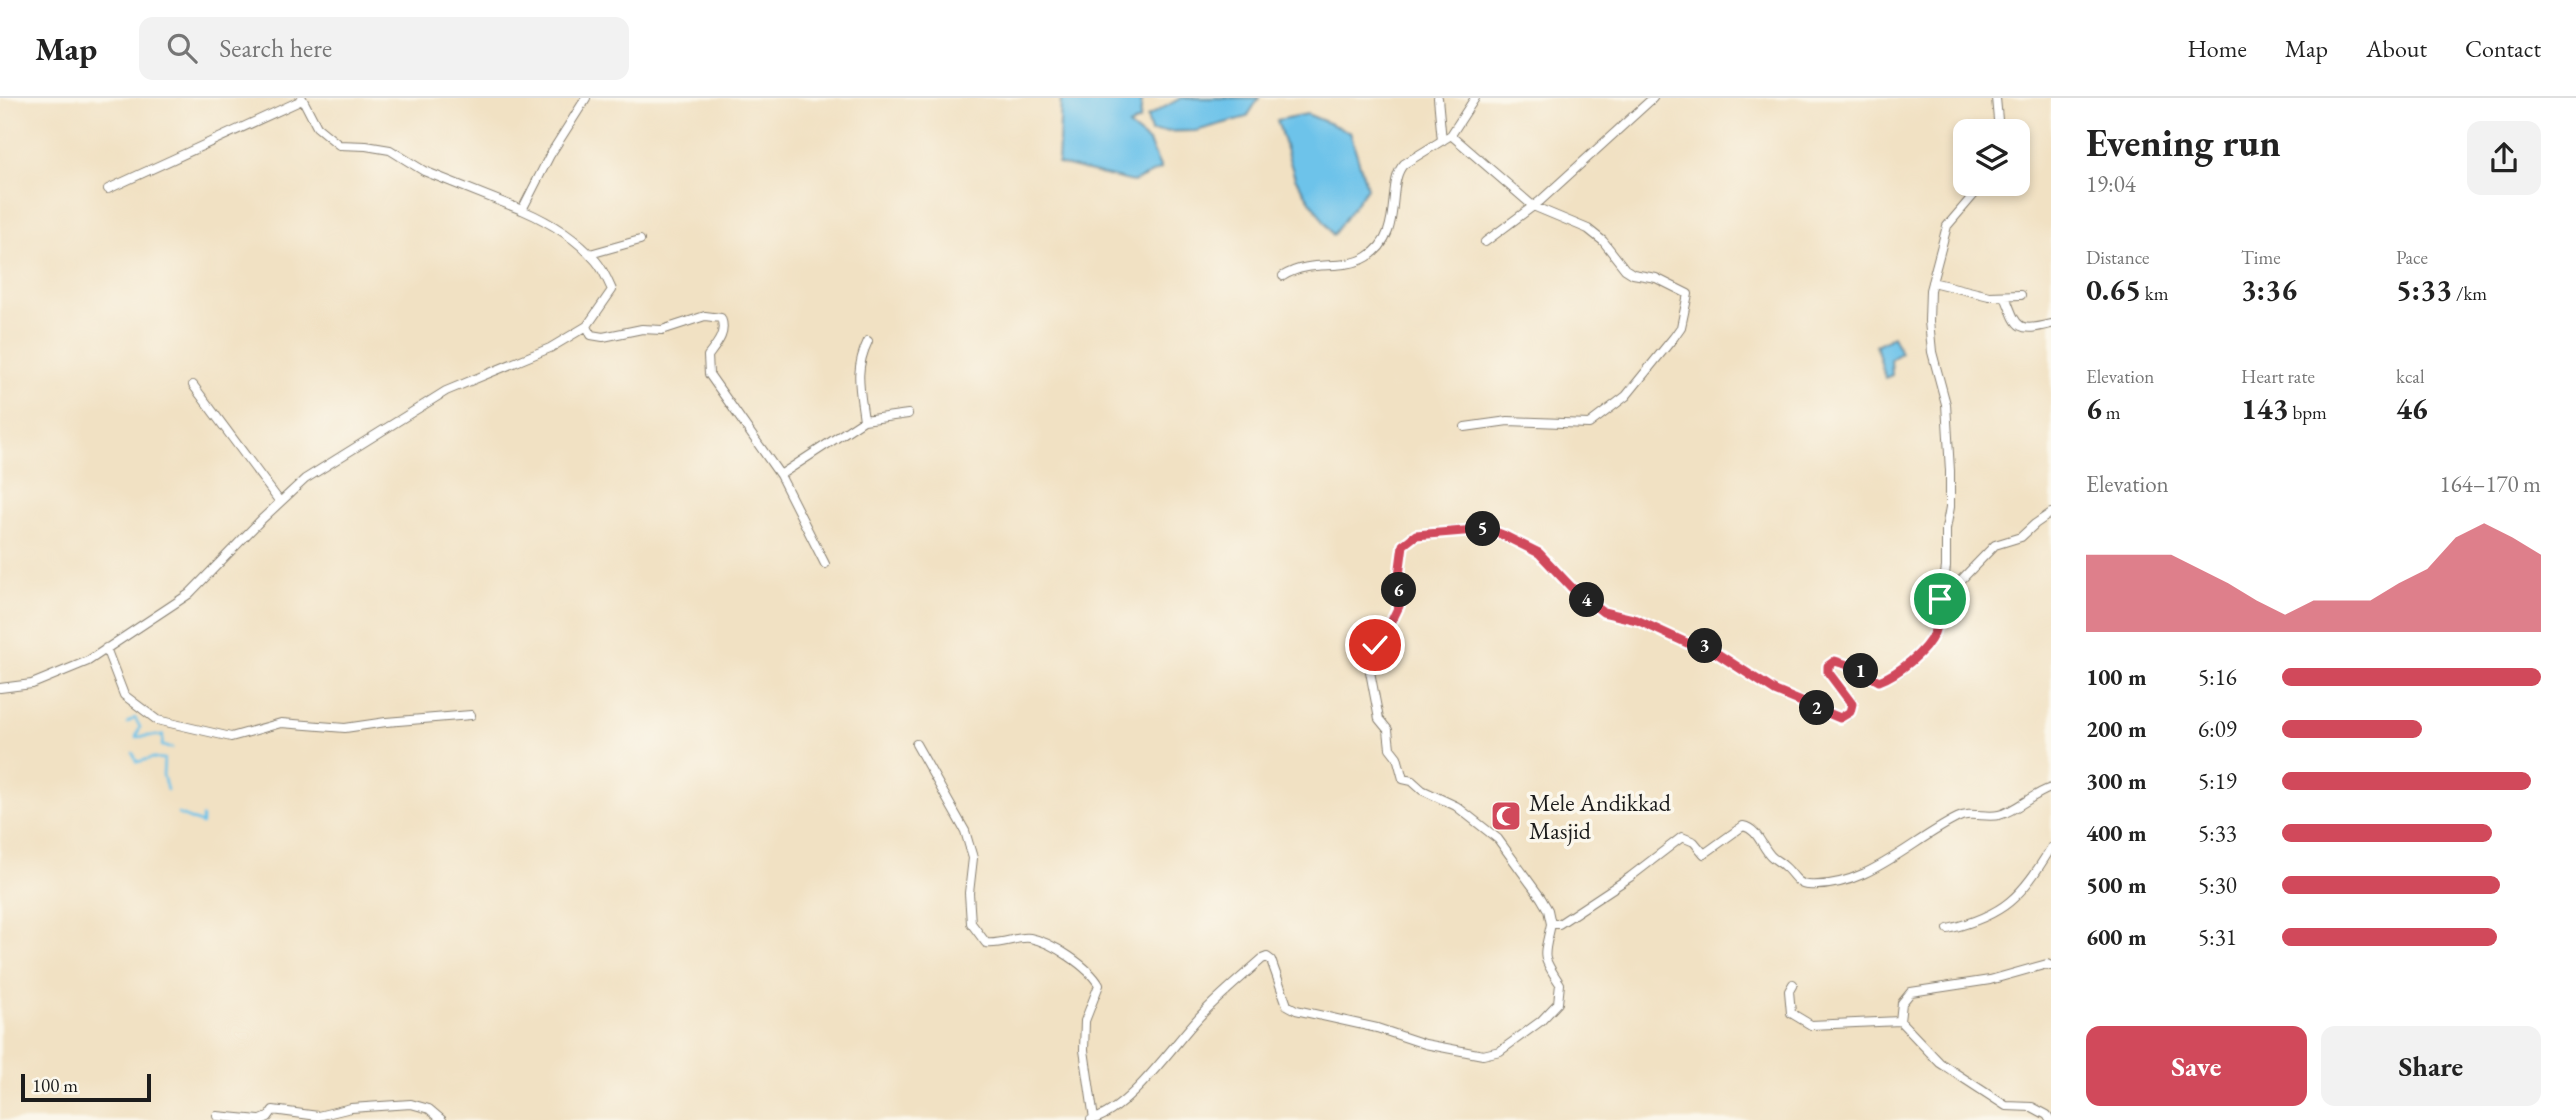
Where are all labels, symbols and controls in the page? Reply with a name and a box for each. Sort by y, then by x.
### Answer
search box [139,17,629,80]
text: Map [35,27,97,70]
icon: search [163,29,201,67]
text: Search here [219,31,332,65]
text: Home [2187,33,2247,64]
text: Map [2285,33,2328,64]
text: About [2366,33,2427,64]
text: Contact [2465,33,2541,64]
text: Evening run [2086,118,2281,167]
map controls [1953,119,2030,196]
button: layers [1953,119,2030,196]
button: share [2467,121,2541,195]
text: 19:04 [2086,169,2136,199]
text: Distance [2086,245,2149,270]
text: Time [2241,245,2281,270]
text: Pace [2396,245,2428,270]
text: 0.65 [2086,270,2141,309]
text: 3:36 [2241,270,2297,309]
text: 5:33 [2396,270,2452,309]
text: km [2141,281,2169,306]
text: /km [2452,281,2487,306]
text: Elevation [2086,364,2154,389]
text: Heart rate [2241,364,2315,389]
text: kcal [2396,364,2425,389]
text: 6 [2086,389,2102,428]
text: 143 [2241,389,2289,428]
text: 46 [2396,389,2428,428]
text: m [2102,400,2120,425]
text: bpm [2289,400,2327,425]
text: Elevation [2086,469,2169,499]
text: 164–170 m [2440,469,2541,499]
pin: 5 [1466,512,1500,546]
text: 5 [1477,516,1488,541]
pin [1910,569,1970,629]
pin: 6 [1382,573,1416,608]
text: 6 [1393,577,1404,602]
icon: arrive [1921,580,1959,618]
pin: 4 [1570,582,1604,618]
text: 4 [1581,587,1592,612]
pin [1345,615,1405,675]
icon: check [1356,626,1394,664]
pin: 3 [1688,628,1722,664]
text: 3 [1699,633,1710,658]
pin: 1 [1843,654,1878,688]
text: 1 [1855,658,1866,683]
text: 100 m [2086,662,2147,692]
text: 5:16 [2198,662,2237,692]
pin: 2 [1800,690,1834,726]
text: 2 [1811,695,1822,720]
text: 200 m [2086,714,2147,744]
text: 6:09 [2198,714,2237,744]
text: 300 m [2086,766,2147,796]
text: 5:19 [2198,766,2237,796]
place label: Mele Andikkad Masjid [1529,787,1672,846]
mosque icon: Mele Andikkad Masjid [1489,799,1523,833]
text: 400 m [2086,818,2147,848]
text: 5:33 [2198,818,2237,848]
text: 500 m [2086,870,2147,900]
text: 5:30 [2198,870,2237,900]
text: 600 m [2086,922,2147,952]
text: 5:31 [2198,922,2237,952]
button: Save [2086,1026,2307,1106]
button: Share [2321,1026,2541,1106]
scale bar [21,1071,150,1103]
text: 100 m [32,1073,78,1098]

